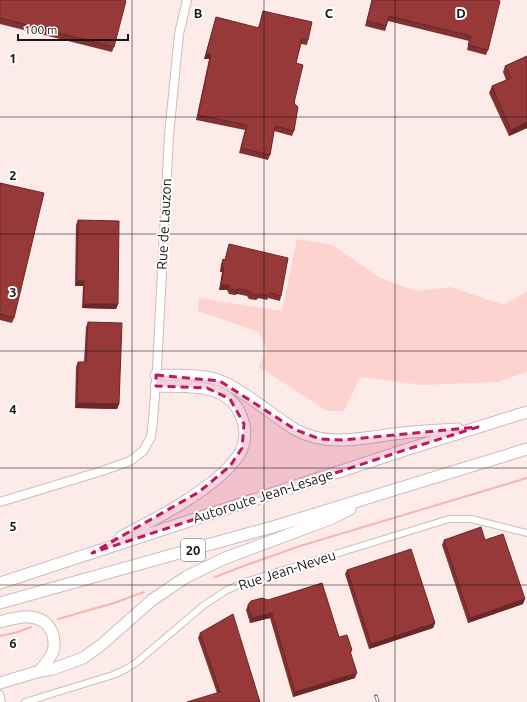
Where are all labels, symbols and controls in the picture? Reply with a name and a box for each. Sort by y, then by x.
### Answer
text: B [194,6,203,20]
text: C [325,6,334,20]
text: D [456,6,466,20]
scale bar [18,16,128,42]
text: 100 m [24,23,57,36]
text: 1 [9,51,17,65]
text: 2 [9,168,17,182]
street label: Rue de Lauzon [154,178,174,270]
text: 3 [9,285,17,299]
text: 4 [9,402,17,416]
street label: Autoroute Jean-Lesage [191,466,335,526]
text: 5 [9,519,17,533]
road number: 20 [181,539,205,561]
street label: Rue Jean-Neveu [236,547,338,593]
text: 6 [9,636,17,650]

